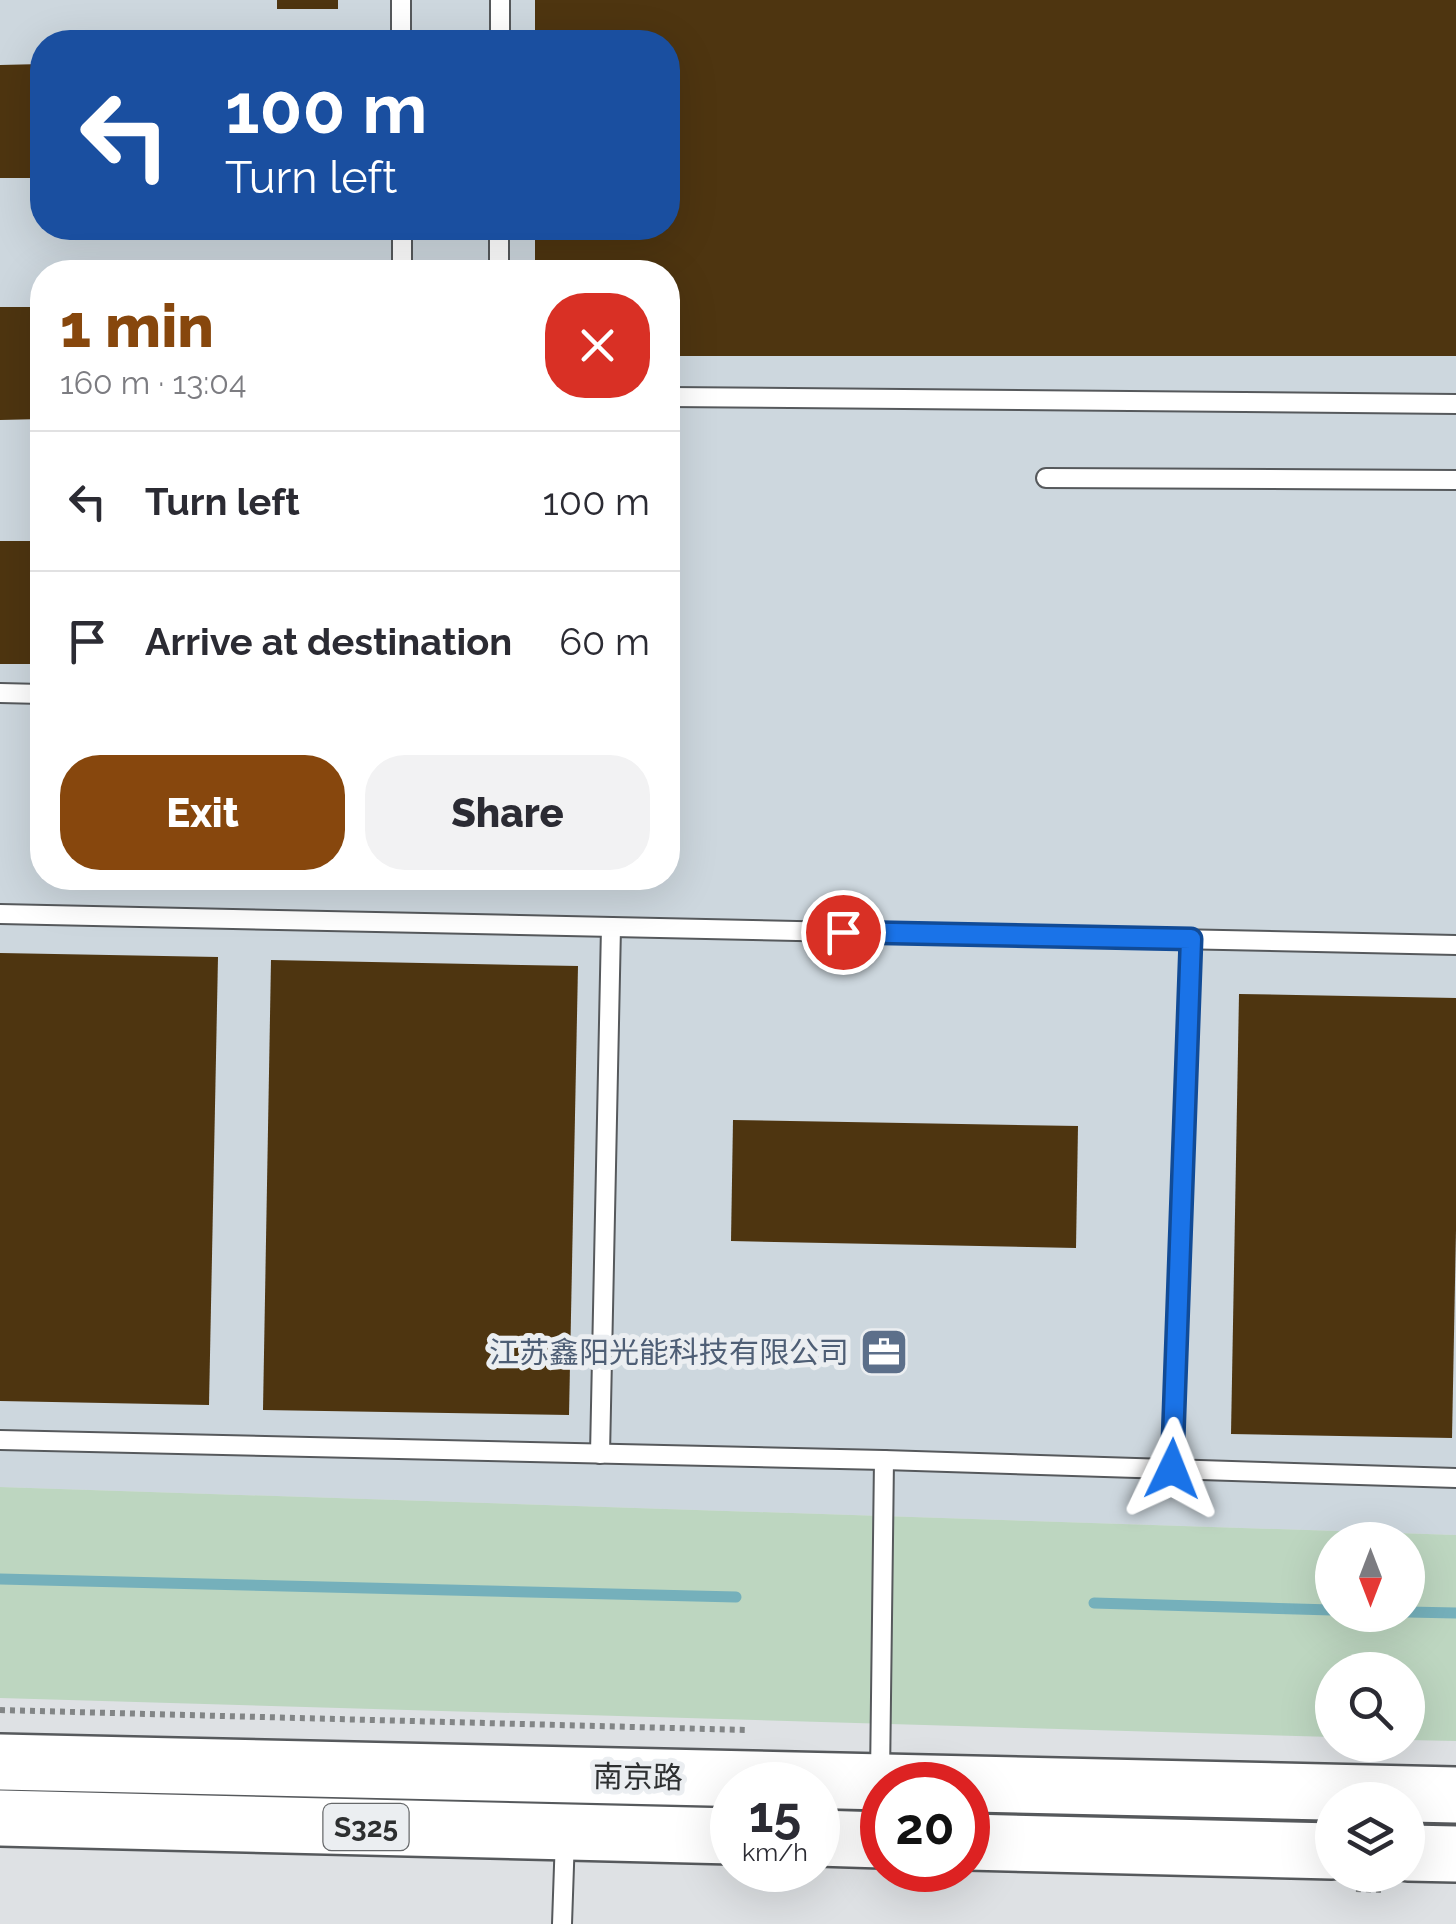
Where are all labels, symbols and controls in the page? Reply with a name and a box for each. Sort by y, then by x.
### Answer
text: 100 m [225,67,428,149]
icon: left [60,70,190,200]
text: Turn left [225,151,397,204]
text: 1 min [60,291,214,361]
button: close [545,293,650,398]
text: 160 m · 13:04 [60,364,246,401]
icon: left [60,474,115,529]
text: Turn left [145,479,300,524]
text: 100 m [543,479,650,524]
icon: arrive [60,614,115,669]
text: Arrive at destination [145,619,512,664]
text: 60 m [559,619,650,664]
button: Exit [60,755,345,870]
button: Share [365,755,650,870]
pin [801,890,886,975]
icon: arrive [816,905,871,960]
office icon: 江苏鑫阳光能科技有限公司 [858,1326,910,1378]
place label: 江苏鑫阳光能科技有限公司 [489,1335,849,1370]
position arrow [1120,1417,1224,1521]
north arrow [1315,1522,1425,1632]
map controls [1315,1522,1425,1892]
button: search [1315,1652,1425,1762]
street label: 南京路 [593,1759,683,1795]
speed limit sign: 20 [860,1762,990,1892]
button: layers [1315,1782,1425,1892]
text: 15 [749,1785,801,1844]
road number: S325 [324,1804,408,1850]
text: km/h [742,1837,808,1867]

